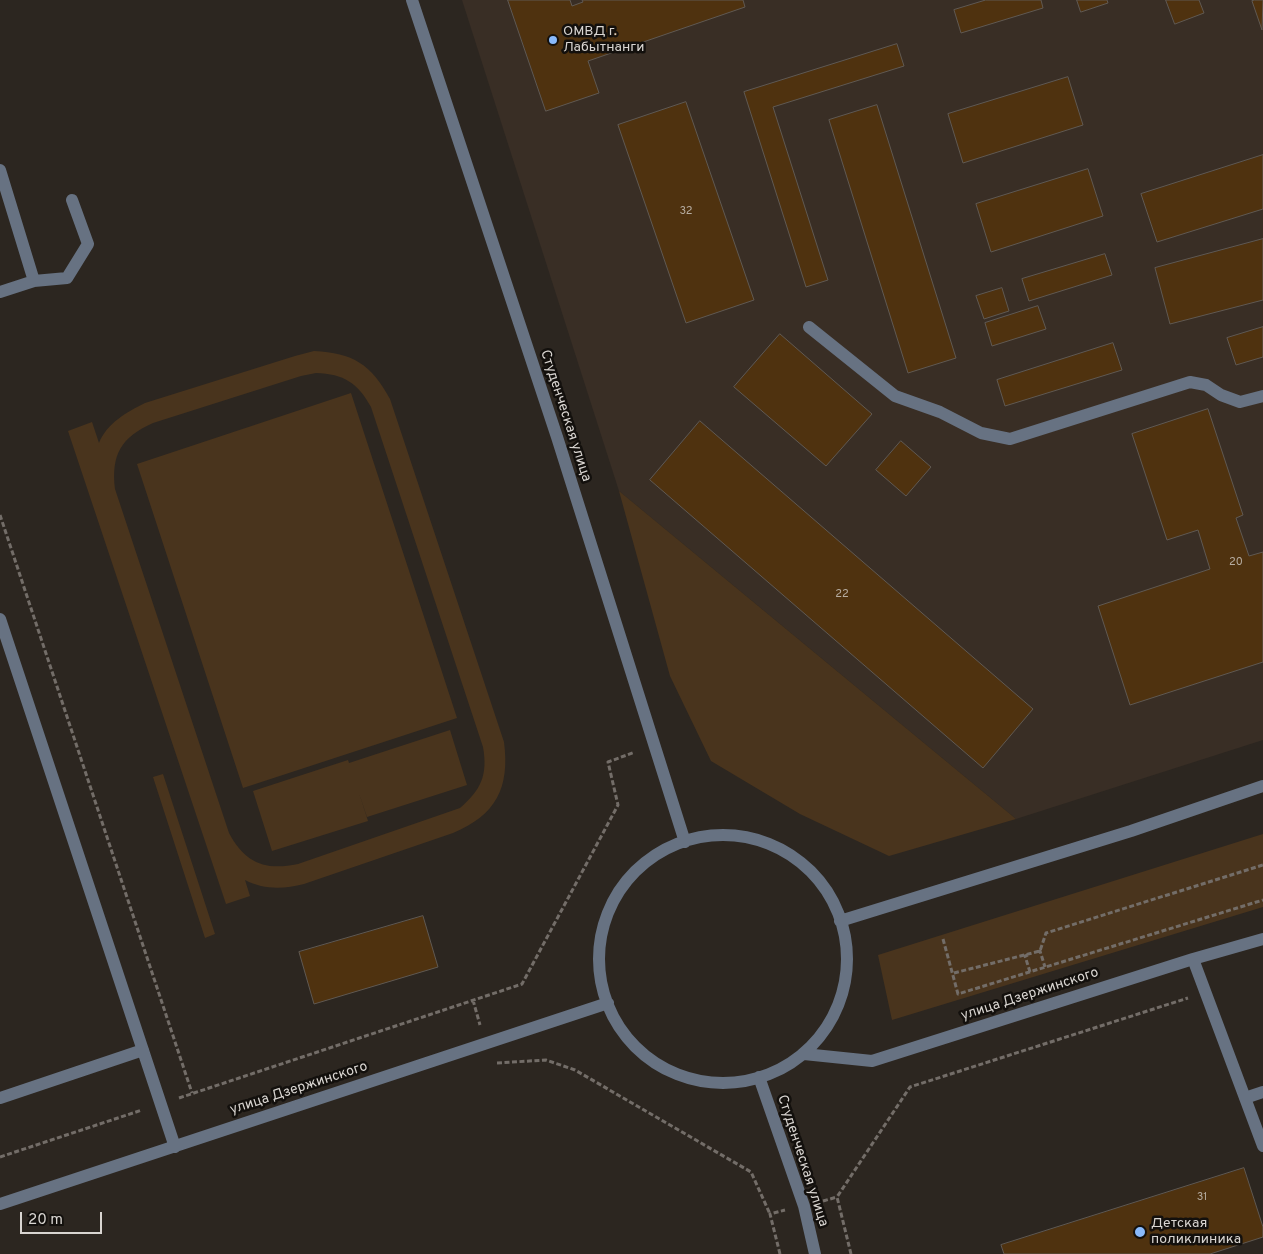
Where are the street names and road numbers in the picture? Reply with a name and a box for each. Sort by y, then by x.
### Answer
street label: Студенческая улица [536,348,594,484]
street label: улица Дзержинского [959,965,1101,1025]
street label: улица Дзержинского [228,1059,370,1119]
street label: Студенческая улица [773,1093,831,1229]

